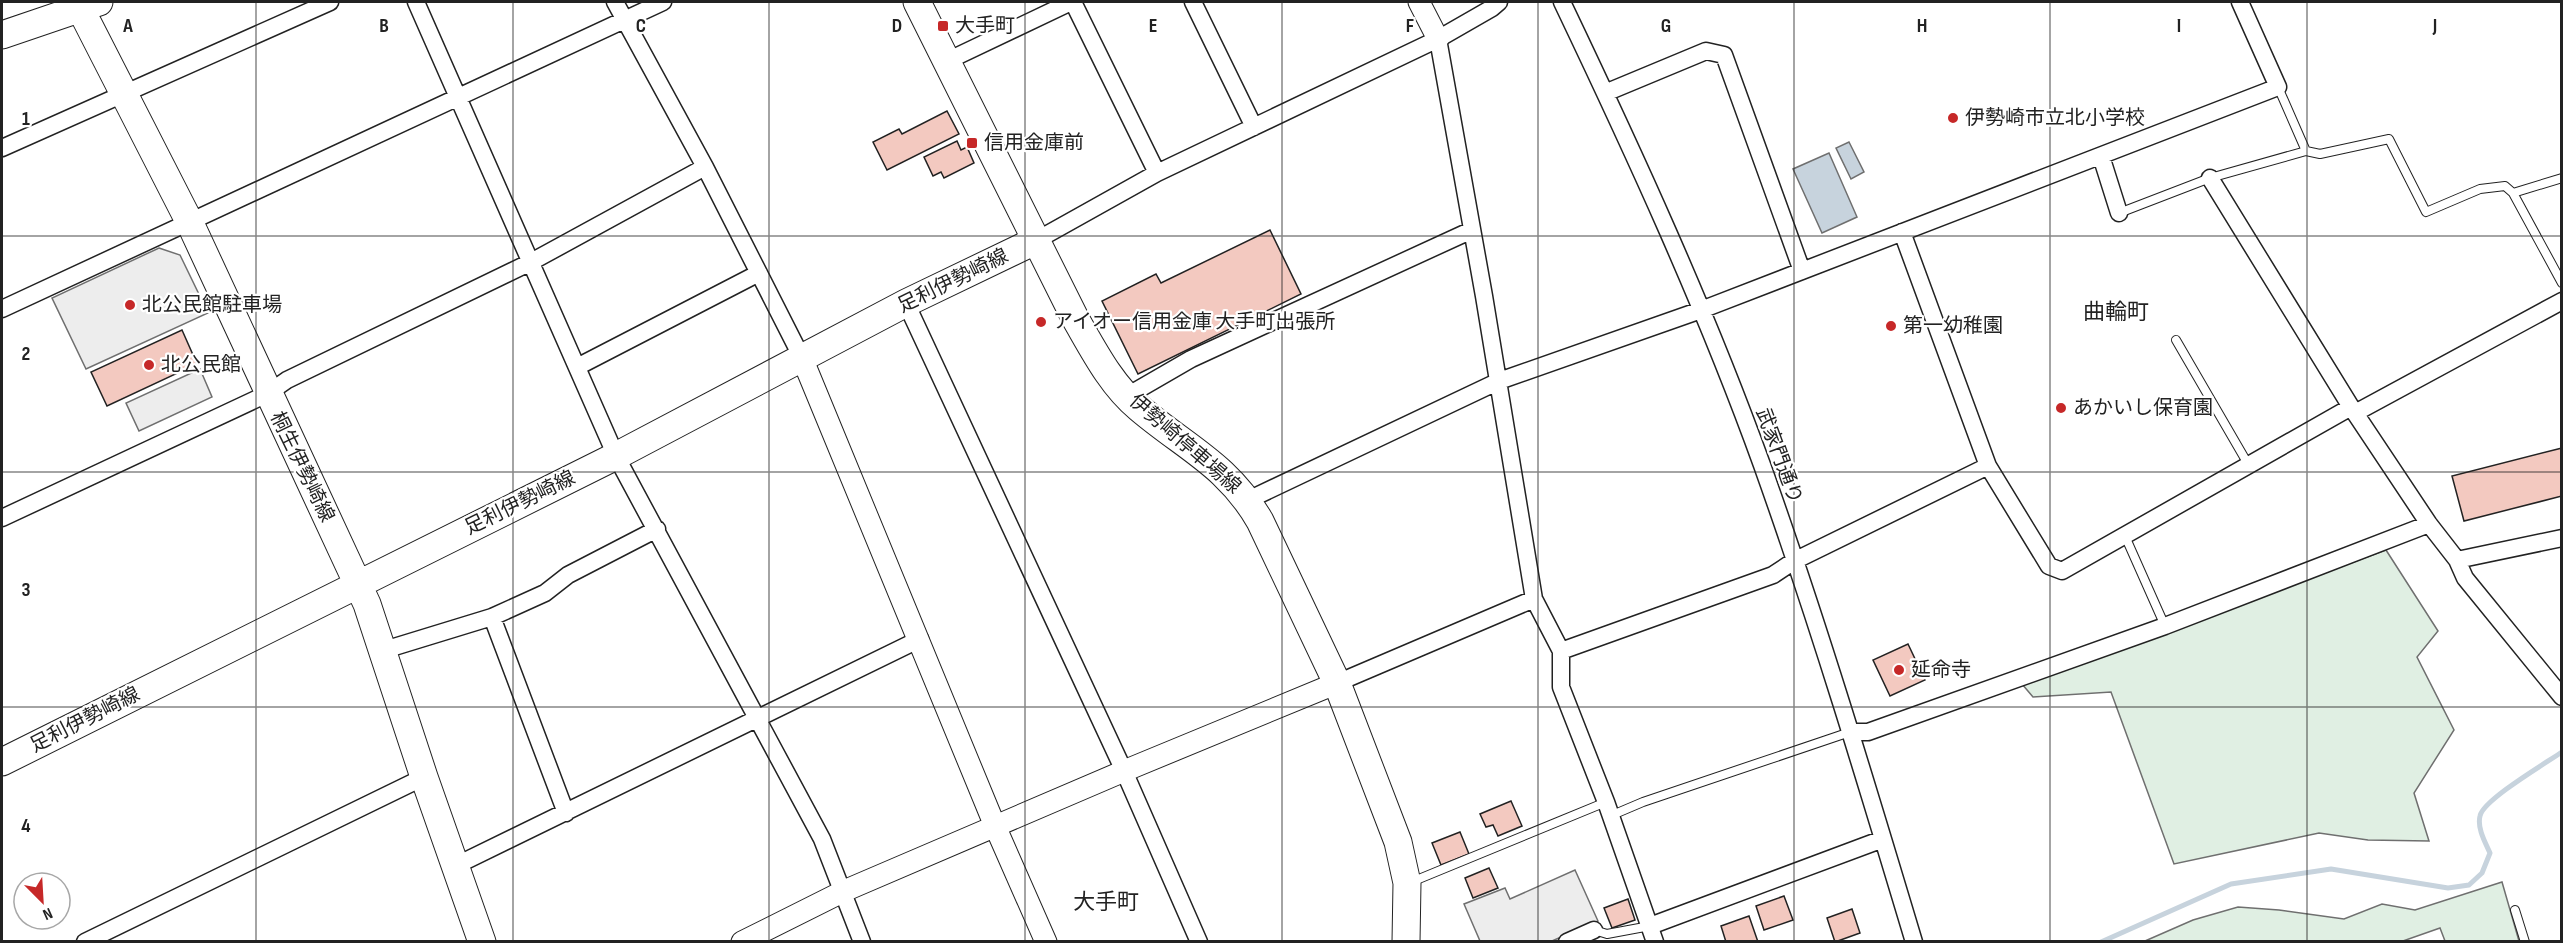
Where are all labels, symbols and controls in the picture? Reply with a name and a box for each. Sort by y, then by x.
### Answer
text: A [122,14,133,38]
text: B [379,14,389,38]
text: C [636,14,646,38]
text: D [892,14,902,38]
place label: 大手町 [955,14,1015,38]
text: E [1149,14,1157,38]
text: F [1406,14,1414,38]
text: G [1661,14,1671,38]
text: H [1917,14,1927,38]
text: I [2177,14,2181,38]
text: J [2432,14,2437,38]
marker: 大手町 [936,19,950,33]
place label: 伊勢崎市立北小学校 [1965,106,2145,130]
text: 1 [22,107,30,131]
marker: 伊勢崎市立北小学校 [1946,111,1960,125]
place label: 信用金庫前 [984,131,1084,155]
marker: 信用金庫前 [965,136,979,150]
street label: 足利伊勢崎線 [894,244,1012,318]
place label: 北公民館駐車場 [142,293,282,317]
marker: 北公民館駐車場 [123,298,137,312]
district label: 曲輪町 [2083,299,2149,326]
place label: アイオー信用金庫 大手町出張所 [1053,310,1335,334]
place label: 第一幼稚園 [1903,314,2003,338]
marker: アイオー信用金庫 大手町出張所 [1034,315,1048,329]
marker: 第一幼稚園 [1884,319,1898,333]
text: 2 [22,342,30,366]
place label: 北公民館 [161,353,241,377]
marker: 北公民館 [142,358,156,372]
street label: 伊勢崎停車場線 [1124,389,1246,499]
place label: あかいし保育園 [2073,396,2213,420]
marker: あかいし保育園 [2054,401,2068,415]
street label: 武家門通り [1751,405,1807,507]
street label: 桐生伊勢崎線 [265,408,339,526]
street label: 足利伊勢崎線 [461,466,579,540]
text: 3 [22,578,31,602]
place label: 延命寺 [1911,658,1971,682]
marker: 延命寺 [1892,663,1906,677]
street label: 足利伊勢崎線 [26,682,144,758]
text: 4 [21,814,31,838]
north arrow [12,871,72,931]
district label: 大手町 [1073,889,1139,916]
text: N [40,903,55,924]

